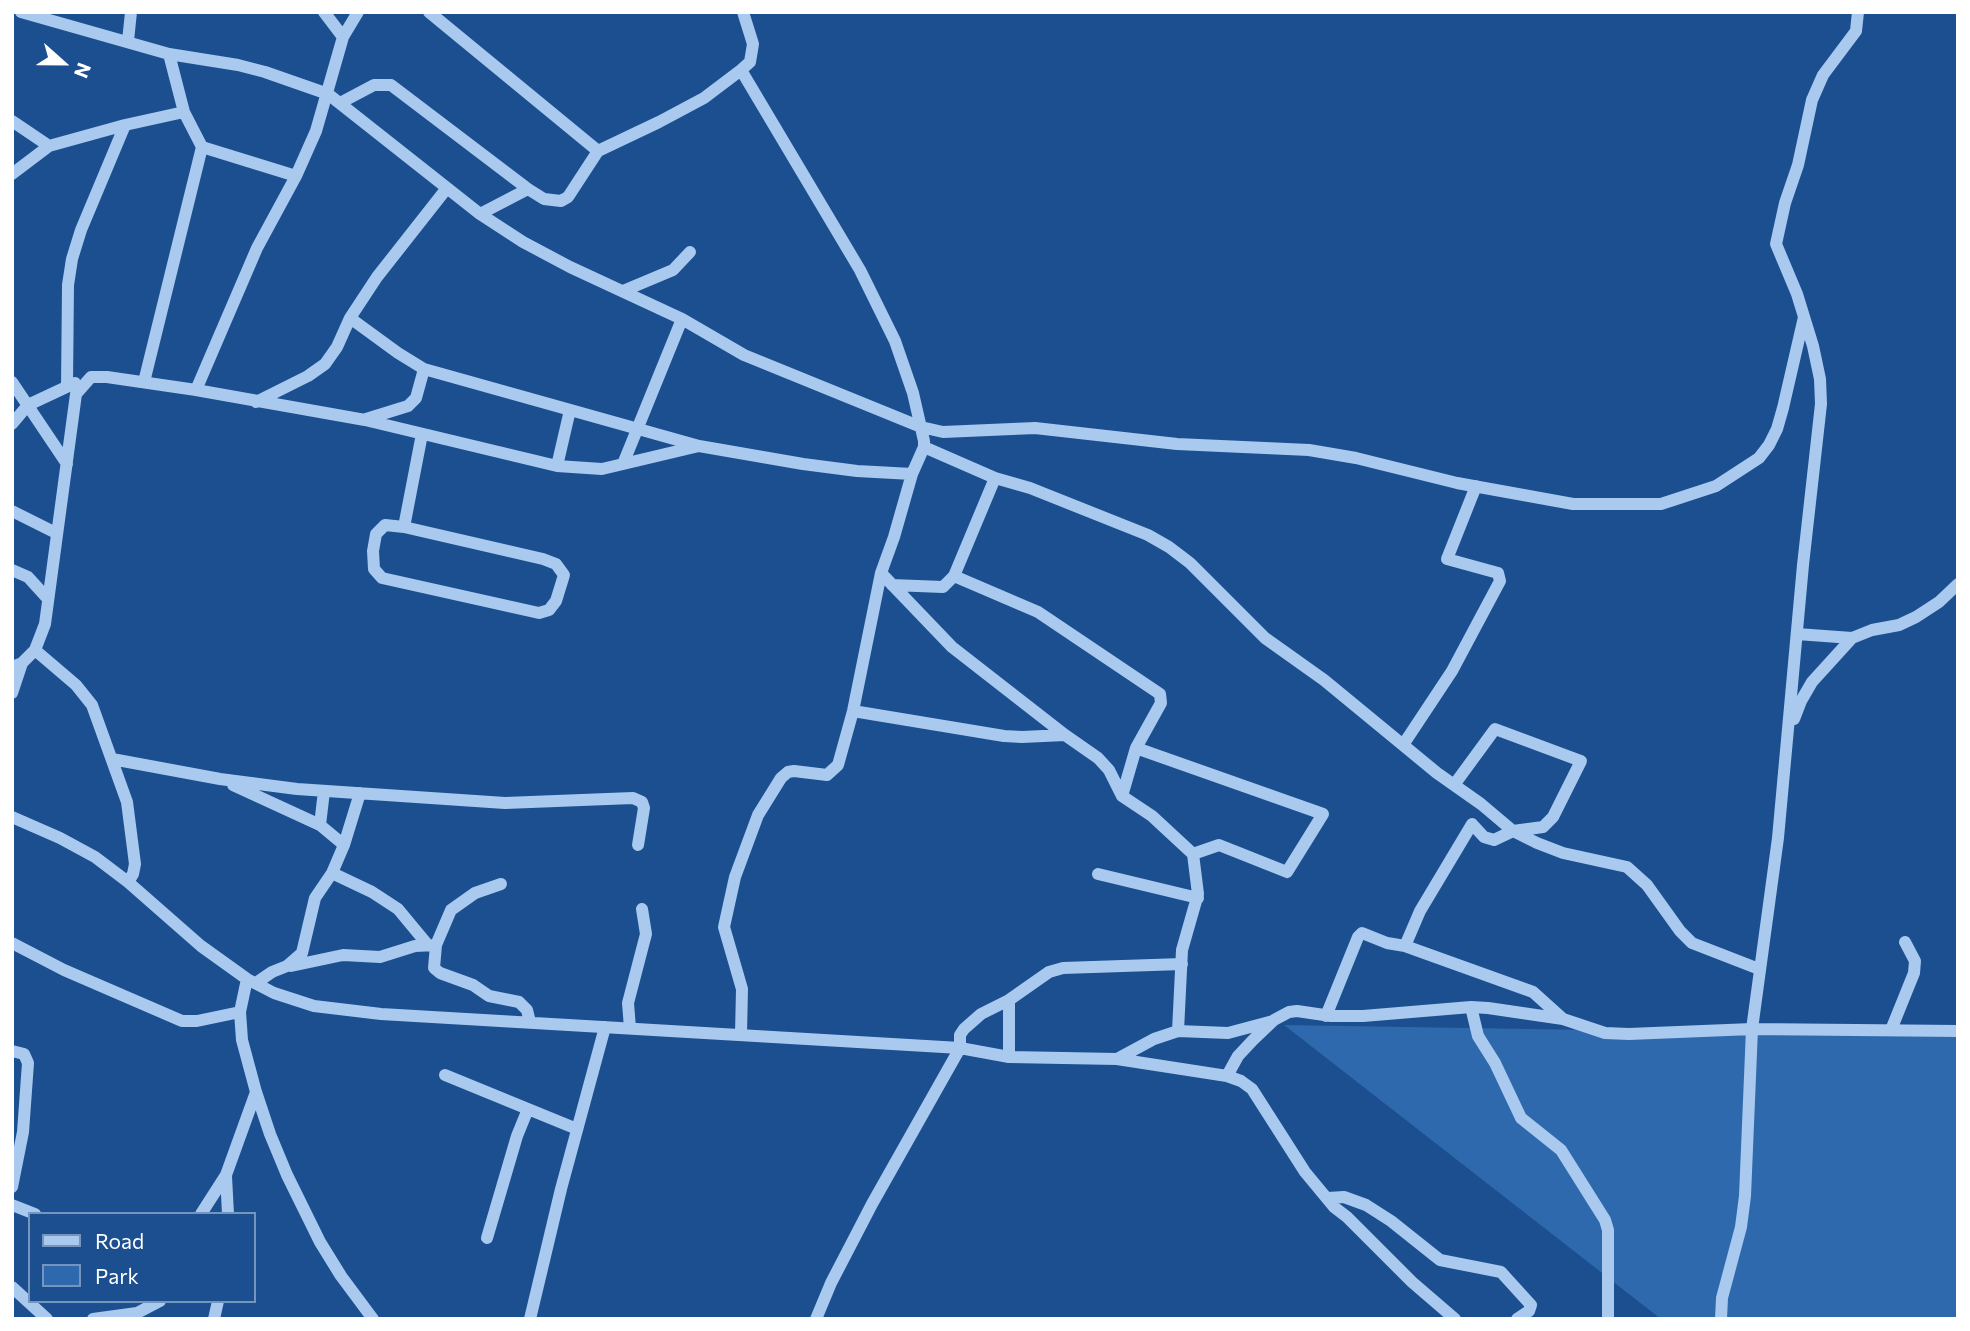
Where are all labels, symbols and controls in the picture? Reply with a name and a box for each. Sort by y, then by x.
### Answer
north arrow [28,28,98,98]
text: N [70,60,96,81]
legend [28,1212,256,1303]
text: Road [95,1228,144,1253]
text: Park [95,1263,139,1288]

